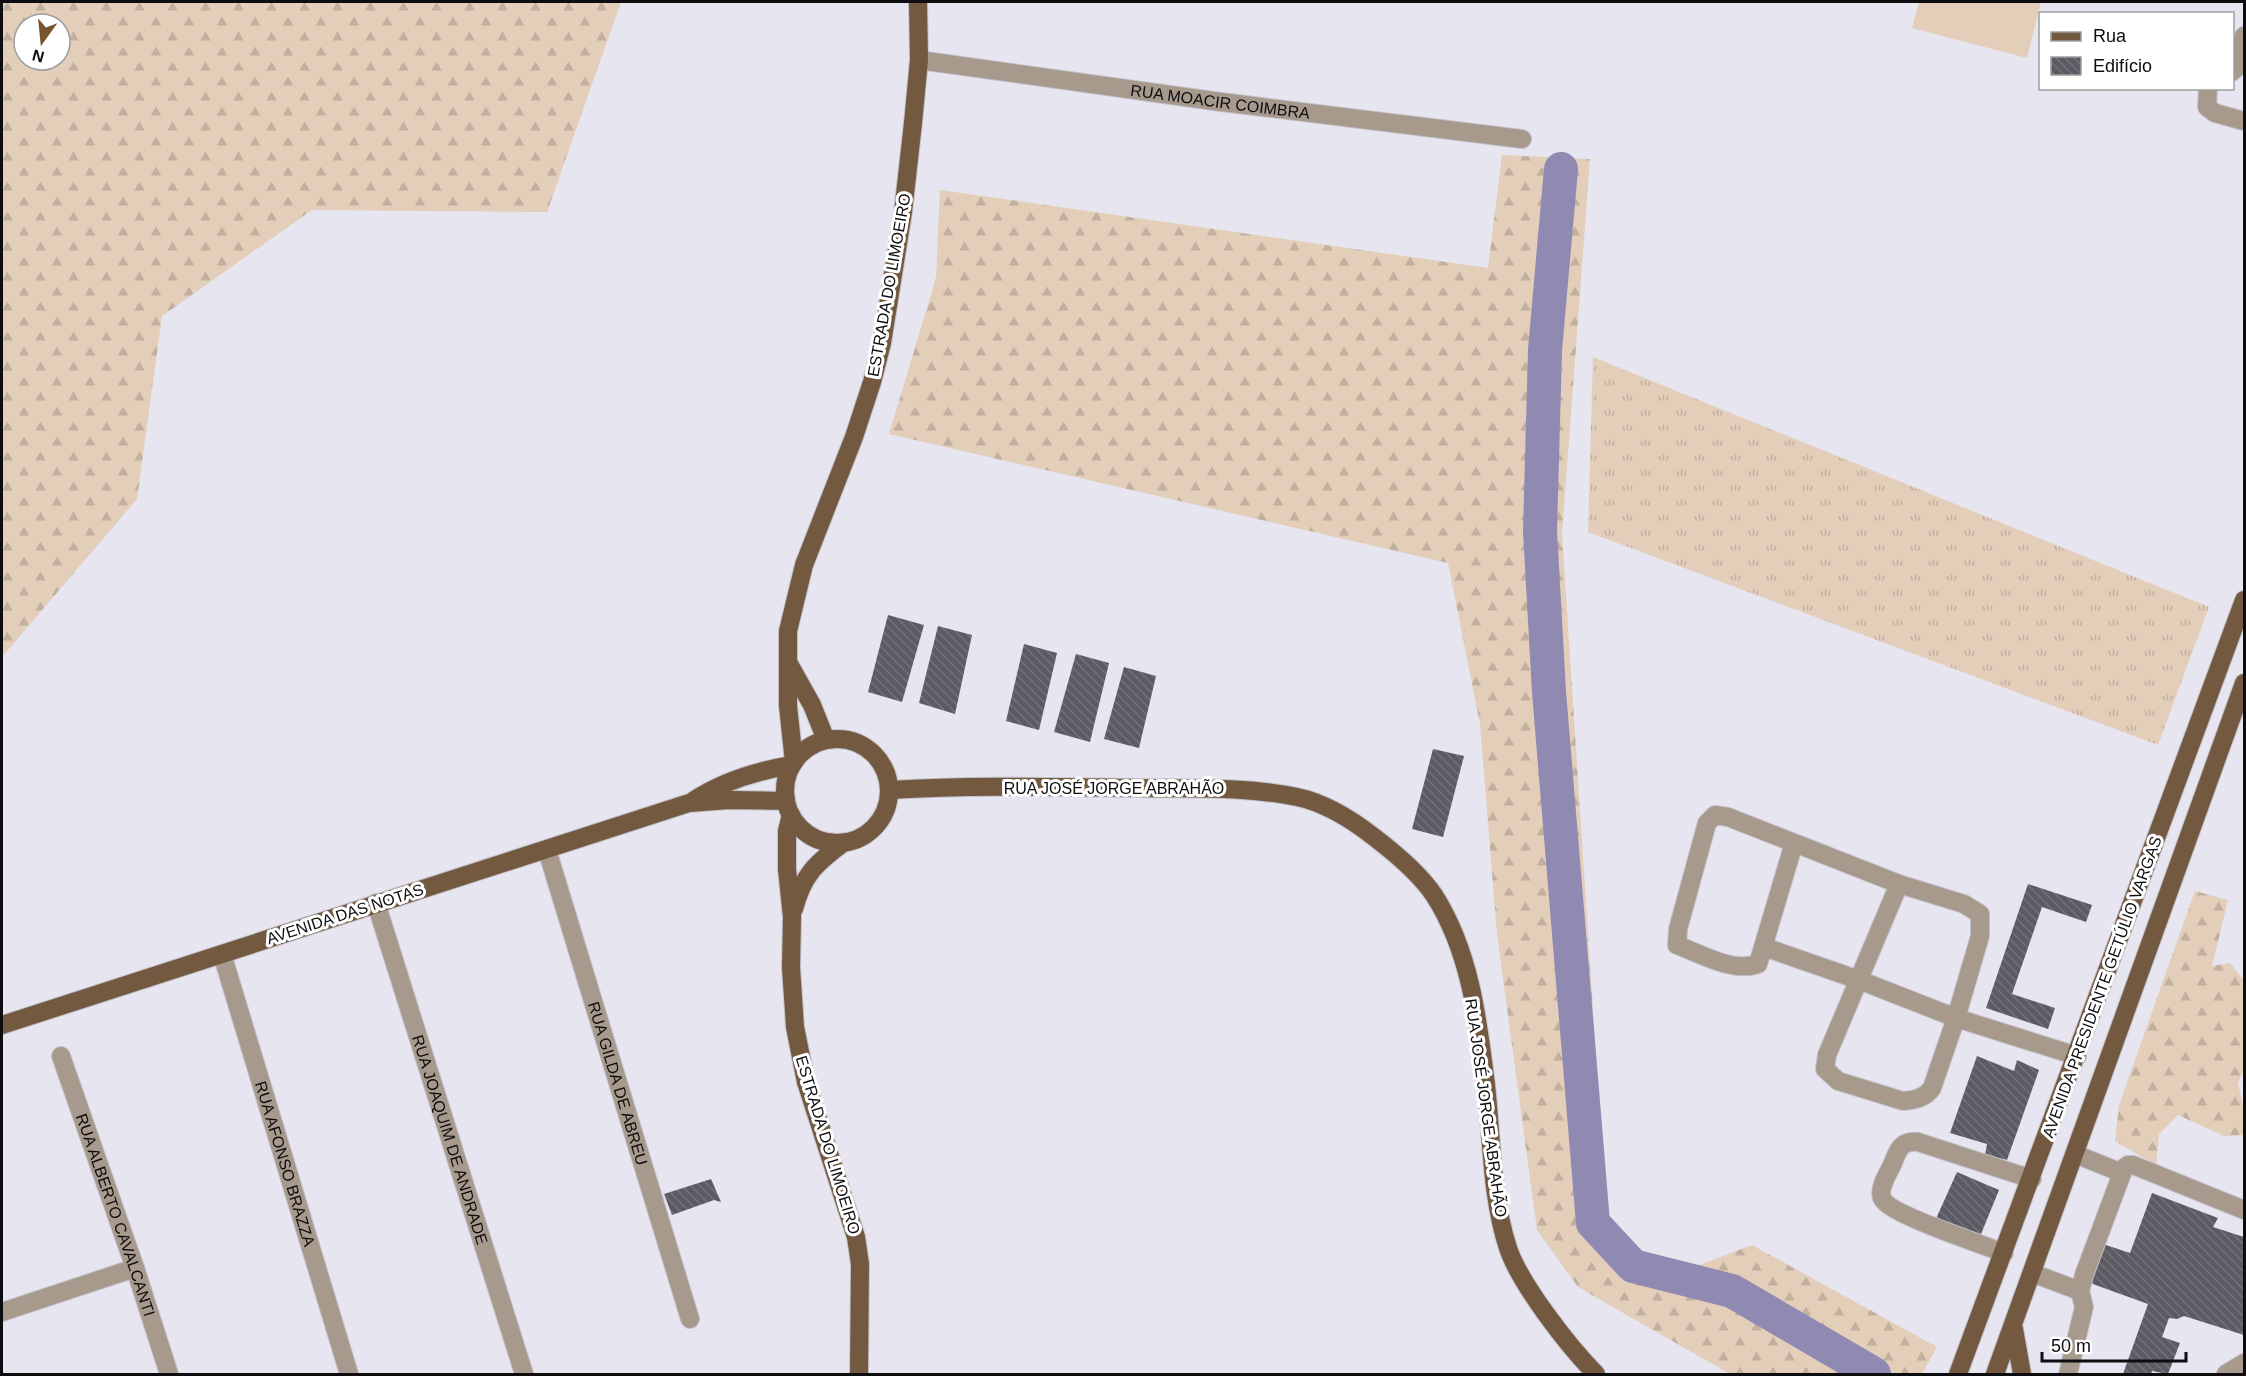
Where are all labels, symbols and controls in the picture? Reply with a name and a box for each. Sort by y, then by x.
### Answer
north arrow [12,12,72,72]
legend [2039,12,2234,90]
text: Rua [2093,26,2127,46]
text: N [30,46,46,66]
text: Edifício [2093,56,2152,76]
street label: RUA MOACIR COIMBRA [1130,81,1311,121]
street label: ESTRADA DO LIMOEIRO [864,192,914,378]
street label: RUA JOSÉ JORGE ABRAHÃO [1004,778,1224,797]
street label: AVENIDA PRESIDENTE GETÚLIO VARGAS [2038,834,2165,1140]
street label: AVENIDA DAS NOTAS [264,881,426,947]
street label: RUA JOSÉ JORGE ABRAHÃO [1462,997,1512,1218]
street label: RUA GILDA DE ABREU [585,1000,651,1167]
street label: RUA JOAQUIM DE ANDRADE [409,1033,491,1247]
street label: ESTRADA DO LIMOEIRO [793,1054,863,1236]
street label: RUA AFONSO BRAZZA [252,1079,318,1249]
street label: RUA ALBERTO CAVALCANTI [73,1111,158,1318]
scale bar [2042,1325,2186,1363]
text: 50 m [2051,1336,2091,1356]

